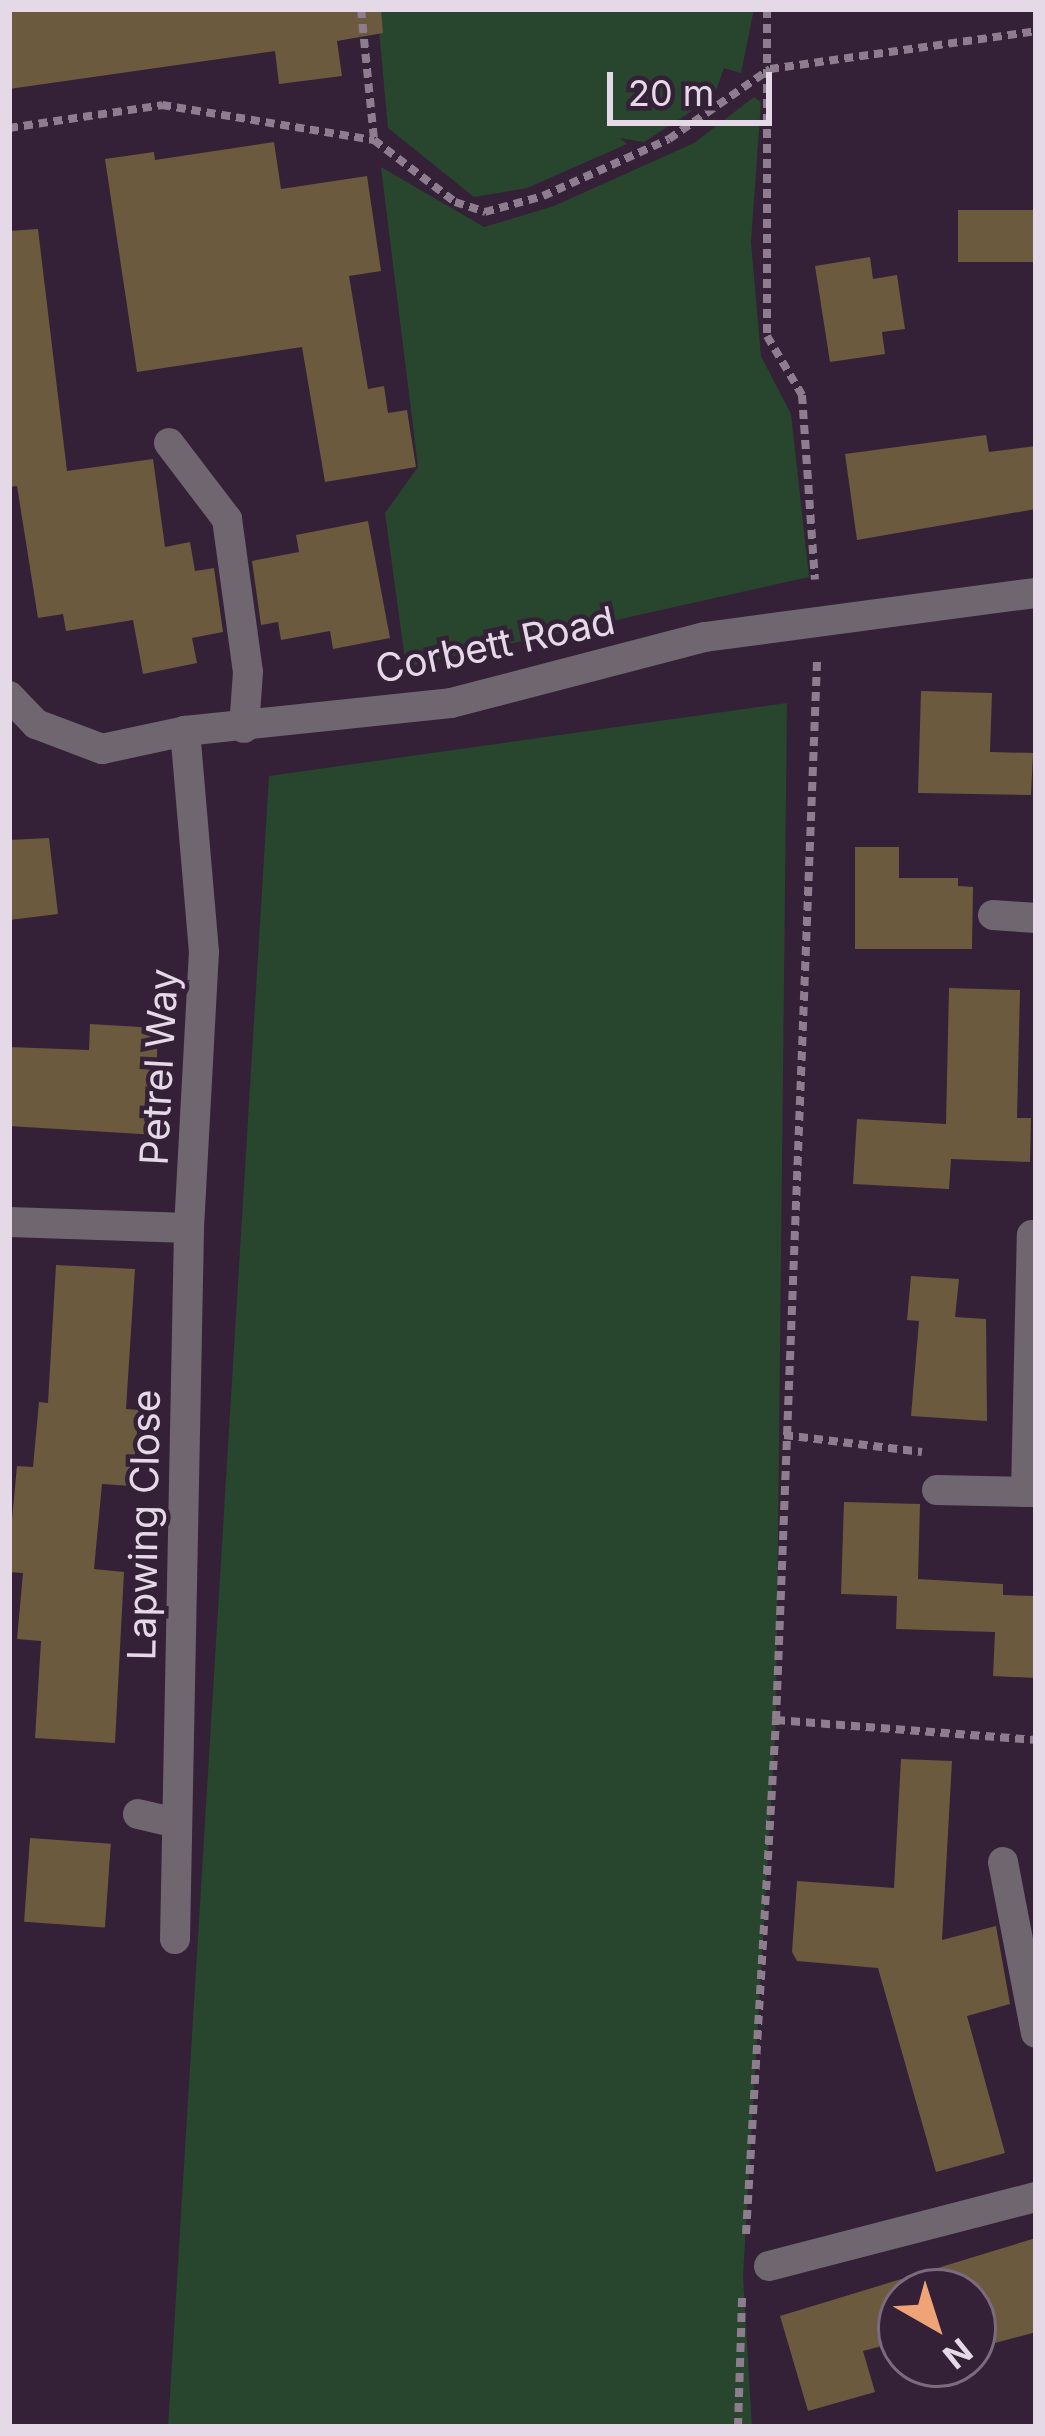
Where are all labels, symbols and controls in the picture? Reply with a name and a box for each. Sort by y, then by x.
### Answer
scale bar [613,48,778,122]
text: 20 m [628,71,714,115]
street label: Corbett Road [371,597,619,693]
street label: Petrel Way [130,967,188,1167]
street label: Lapwing Close [118,1389,170,1661]
north arrow [877,2268,997,2388]
text: N [935,2330,980,2377]

